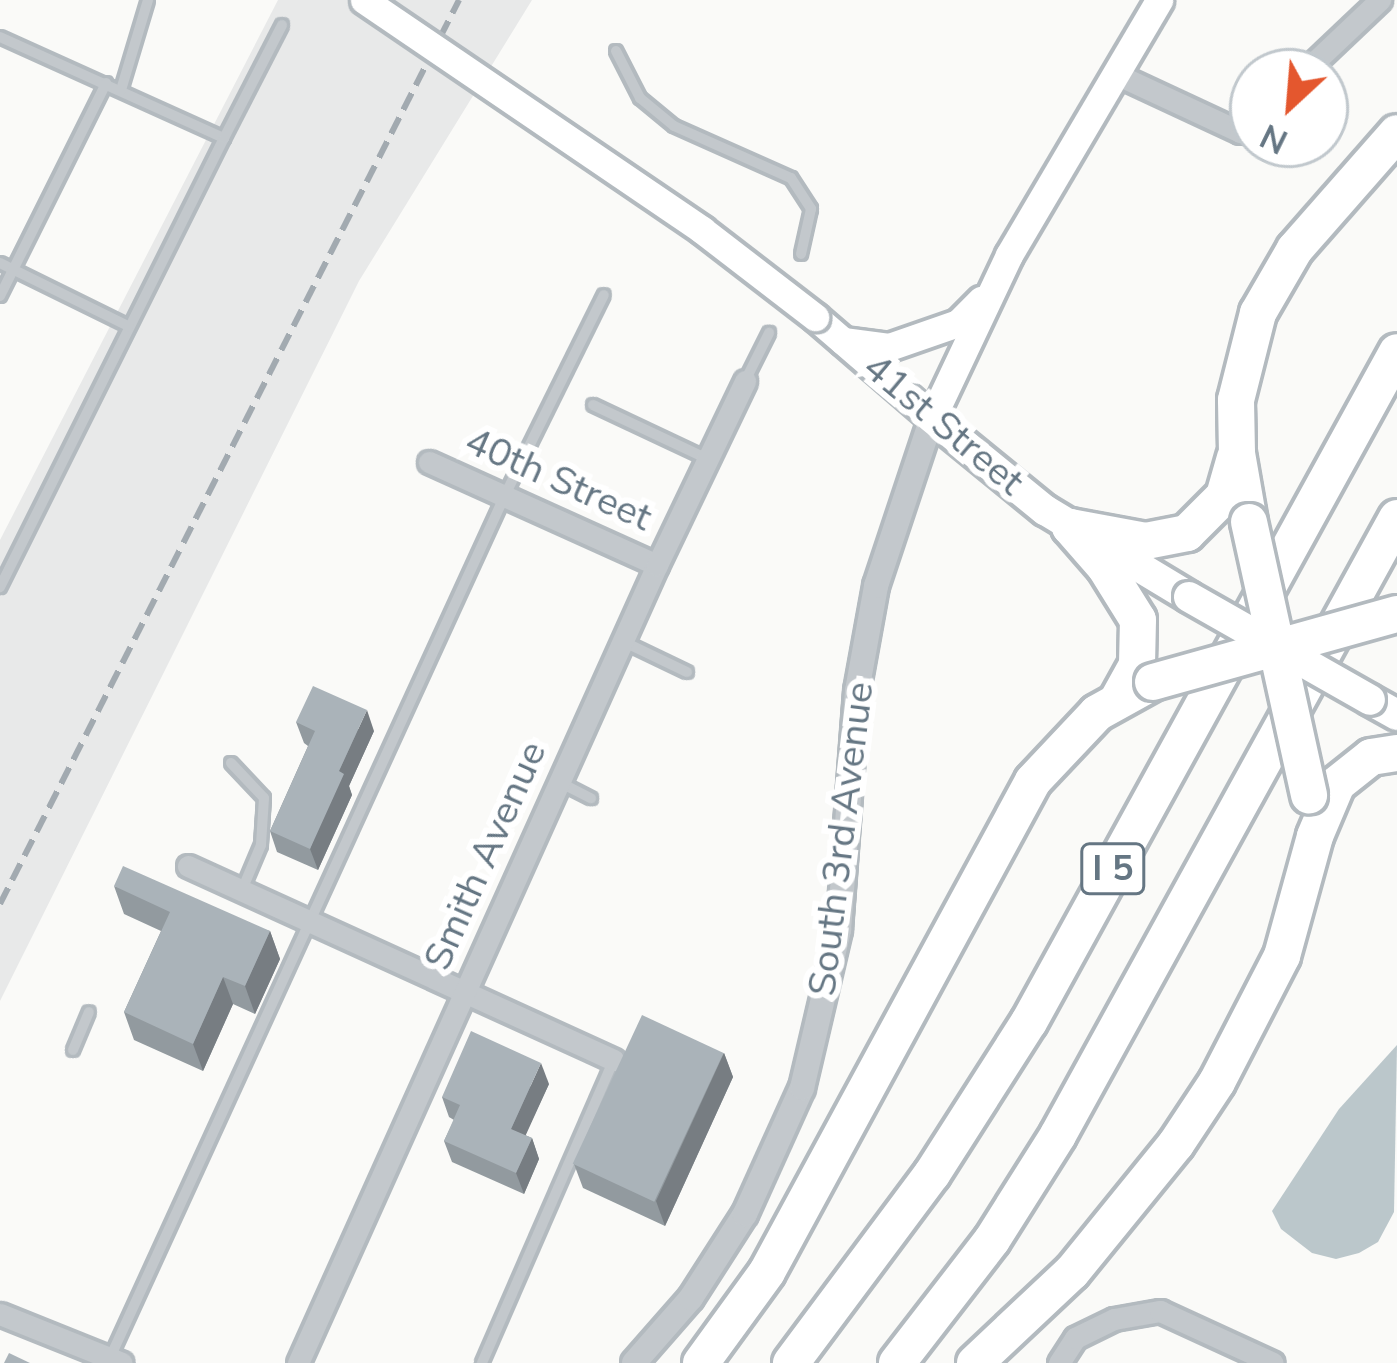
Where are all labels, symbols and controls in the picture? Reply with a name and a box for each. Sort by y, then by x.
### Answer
north arrow [1229,48,1349,168]
text: N [1253,112,1295,164]
street label: 41st Street [853,344,1033,506]
street label: 40th Street [458,418,658,542]
street label: South 3rd Avenue [800,679,884,999]
street label: Smith Avenue [415,735,557,977]
road number: I 5 [1080,839,1146,899]

